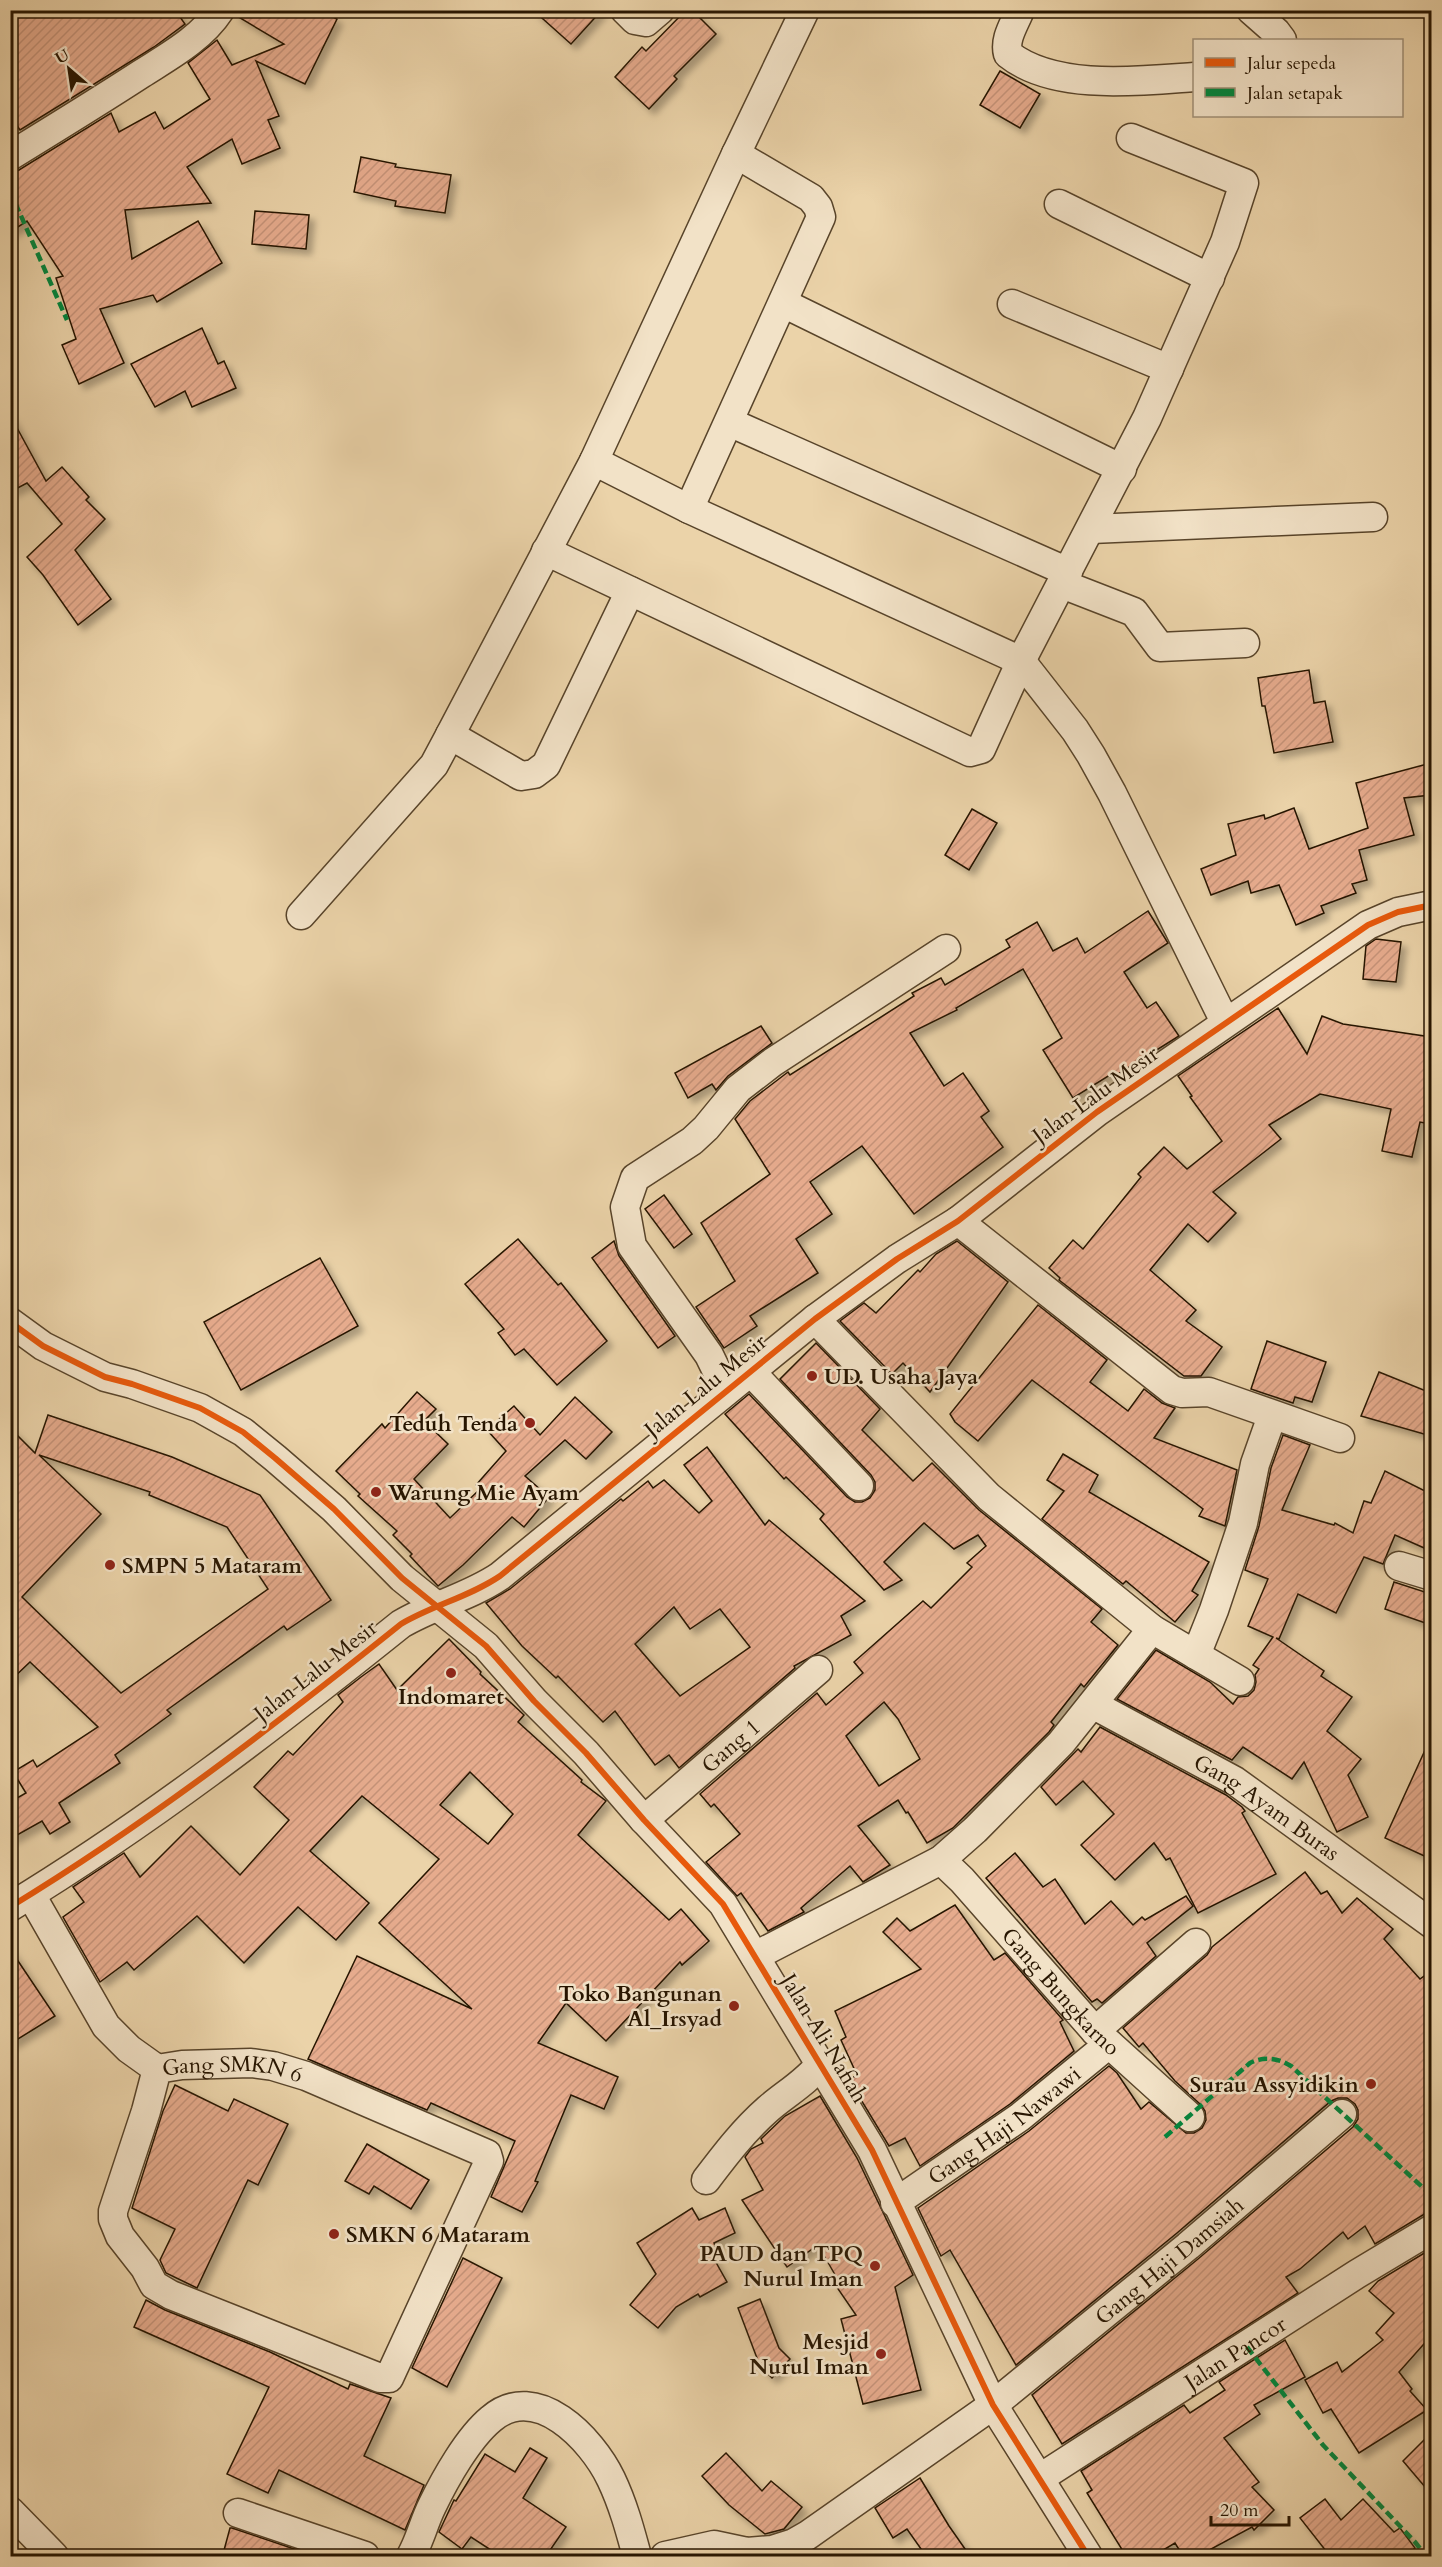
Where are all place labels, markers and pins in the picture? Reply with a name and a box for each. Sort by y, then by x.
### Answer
place label: UD. Usaha Jaya [824,1362,978,1392]
marker: UD. Usaha Jaya [805,1369,819,1383]
place label: Teduh Tenda [389,1409,518,1439]
marker: Teduh Tenda [523,1416,537,1430]
place label: Warung Mie Ayam [387,1478,580,1508]
marker: Warung Mie Ayam [369,1485,383,1499]
place label: SMPN 5 Mataram [122,1551,303,1581]
marker: SMPN 5 Mataram [103,1558,117,1572]
marker: Indomaret [444,1666,458,1680]
place label: Indomaret [398,1682,504,1712]
place label: Toko Bangunan Al_Irsyad [558,1979,722,2034]
marker: Toko Bangunan Al_Irsyad [727,1999,741,2013]
place label: Surau Assyidikin [1190,2070,1359,2100]
marker: Surau Assyidikin [1364,2077,1378,2091]
place label: SMKN 6 Mataram [346,2220,531,2250]
marker: SMKN 6 Mataram [327,2227,341,2241]
place label: PAUD dan TPQ Nurul Iman [699,2239,863,2294]
marker: PAUD dan TPQ Nurul Iman [868,2259,882,2273]
place label: Mesjid Nurul Iman [749,2327,869,2382]
marker: Mesjid Nurul Iman [874,2347,888,2361]

